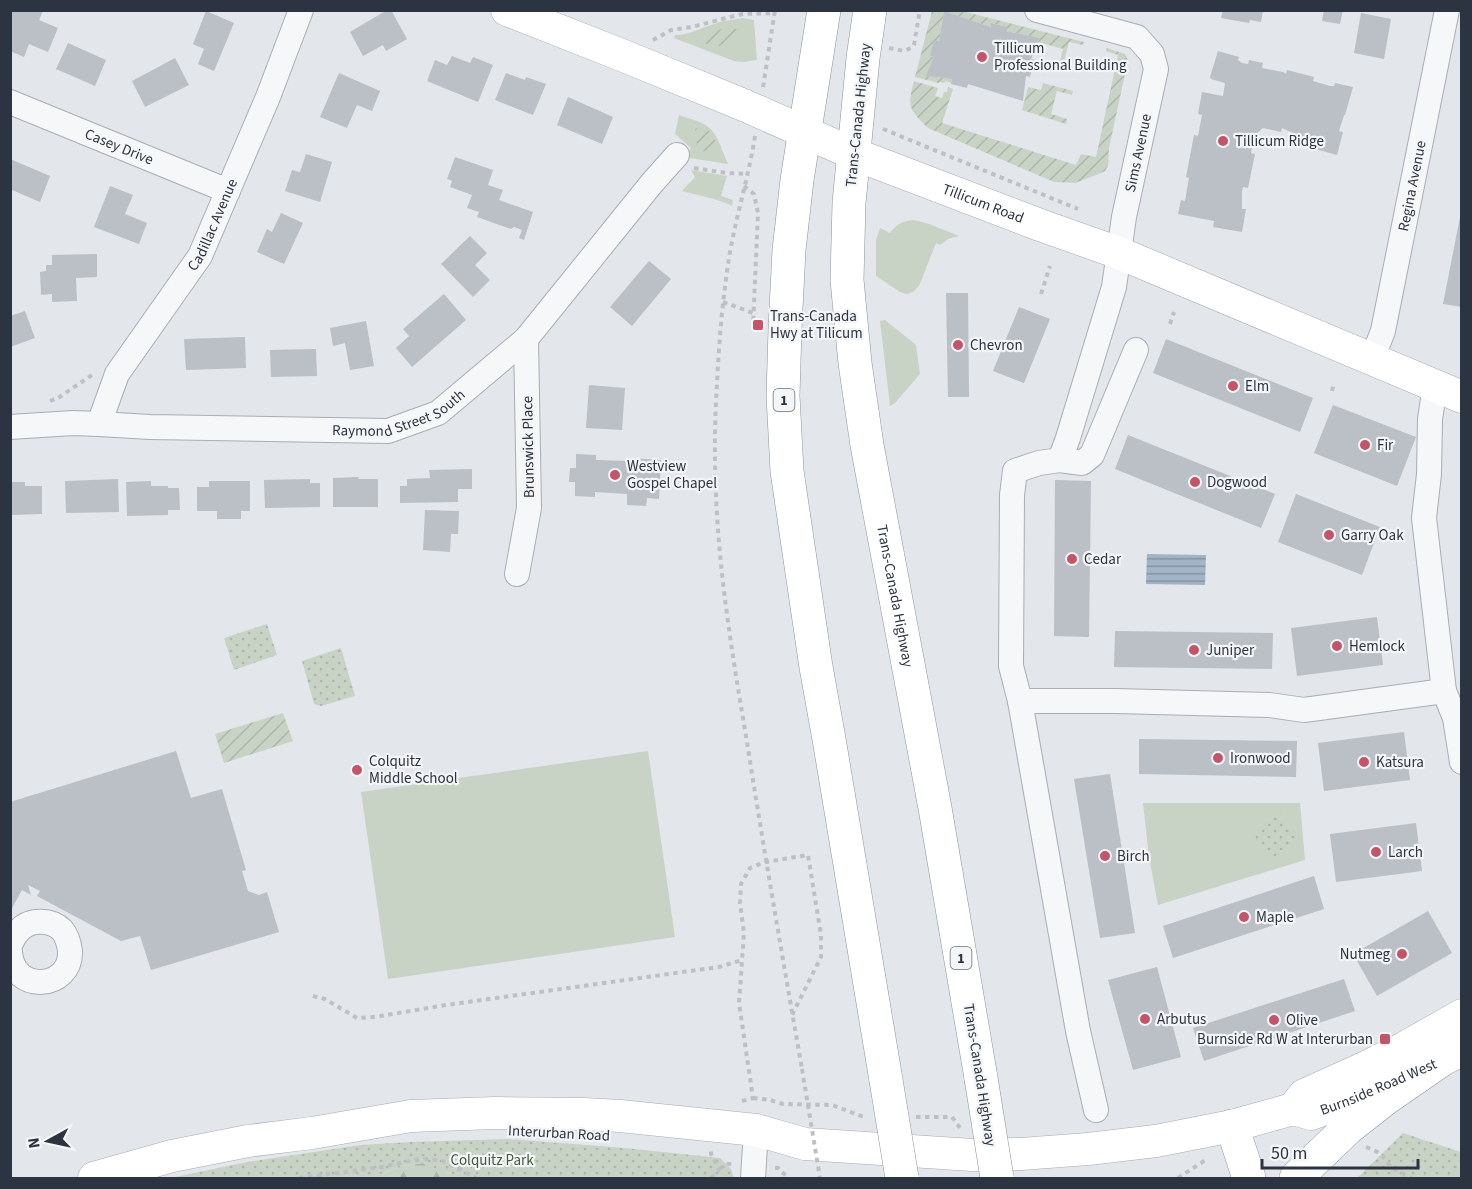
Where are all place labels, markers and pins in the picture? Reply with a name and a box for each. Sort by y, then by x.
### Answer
place label: Tillicum Professional Building [994,38,1127,76]
marker: Tillicum Professional Building [975,50,989,64]
place label: Tillicum Ridge [1235,131,1324,152]
marker: Tillicum Ridge [1216,134,1230,148]
place label: Trans-Canada Hwy at Tilicum [770,306,863,344]
marker: Trans-Canada Hwy at Tilicum [751,318,765,332]
place label: Chevron [970,335,1023,356]
marker: Chevron [951,338,965,352]
place label: Elm [1245,376,1269,397]
marker: Elm [1226,379,1240,393]
place label: Fir [1377,435,1394,456]
marker: Fir [1358,438,1372,452]
place label: Westview Gospel Chapel [627,456,717,494]
marker: Westview Gospel Chapel [608,468,622,482]
place label: Dogwood [1207,472,1267,493]
marker: Dogwood [1188,475,1202,489]
place label: Garry Oak [1341,525,1404,546]
marker: Garry Oak [1322,528,1336,542]
place label: Cedar [1084,549,1122,570]
marker: Cedar [1065,552,1079,566]
place label: Hemlock [1349,636,1405,657]
marker: Hemlock [1330,639,1344,653]
place label: Juniper [1206,640,1255,661]
marker: Juniper [1187,643,1201,657]
place label: Ironwood [1230,748,1291,769]
place label: Colquitz Middle School [369,751,458,789]
marker: Ironwood [1211,751,1225,765]
place label: Katsura [1376,752,1424,773]
marker: Katsura [1357,755,1371,769]
marker: Colquitz Middle School [350,763,364,777]
place label: Larch [1388,842,1423,863]
marker: Larch [1369,845,1383,859]
place label: Birch [1117,846,1150,867]
marker: Birch [1098,849,1112,863]
place label: Maple [1256,907,1294,928]
marker: Maple [1237,910,1251,924]
place label: Nutmeg [1340,944,1390,965]
marker: Nutmeg [1395,947,1409,961]
place label: Arbutus [1157,1009,1206,1030]
place label: Olive [1286,1010,1318,1031]
marker: Arbutus [1138,1012,1152,1026]
marker: Olive [1267,1013,1281,1027]
place label: Burnside Rd W at Interurban [1197,1029,1373,1050]
marker: Burnside Rd W at Interurban [1378,1032,1392,1046]

